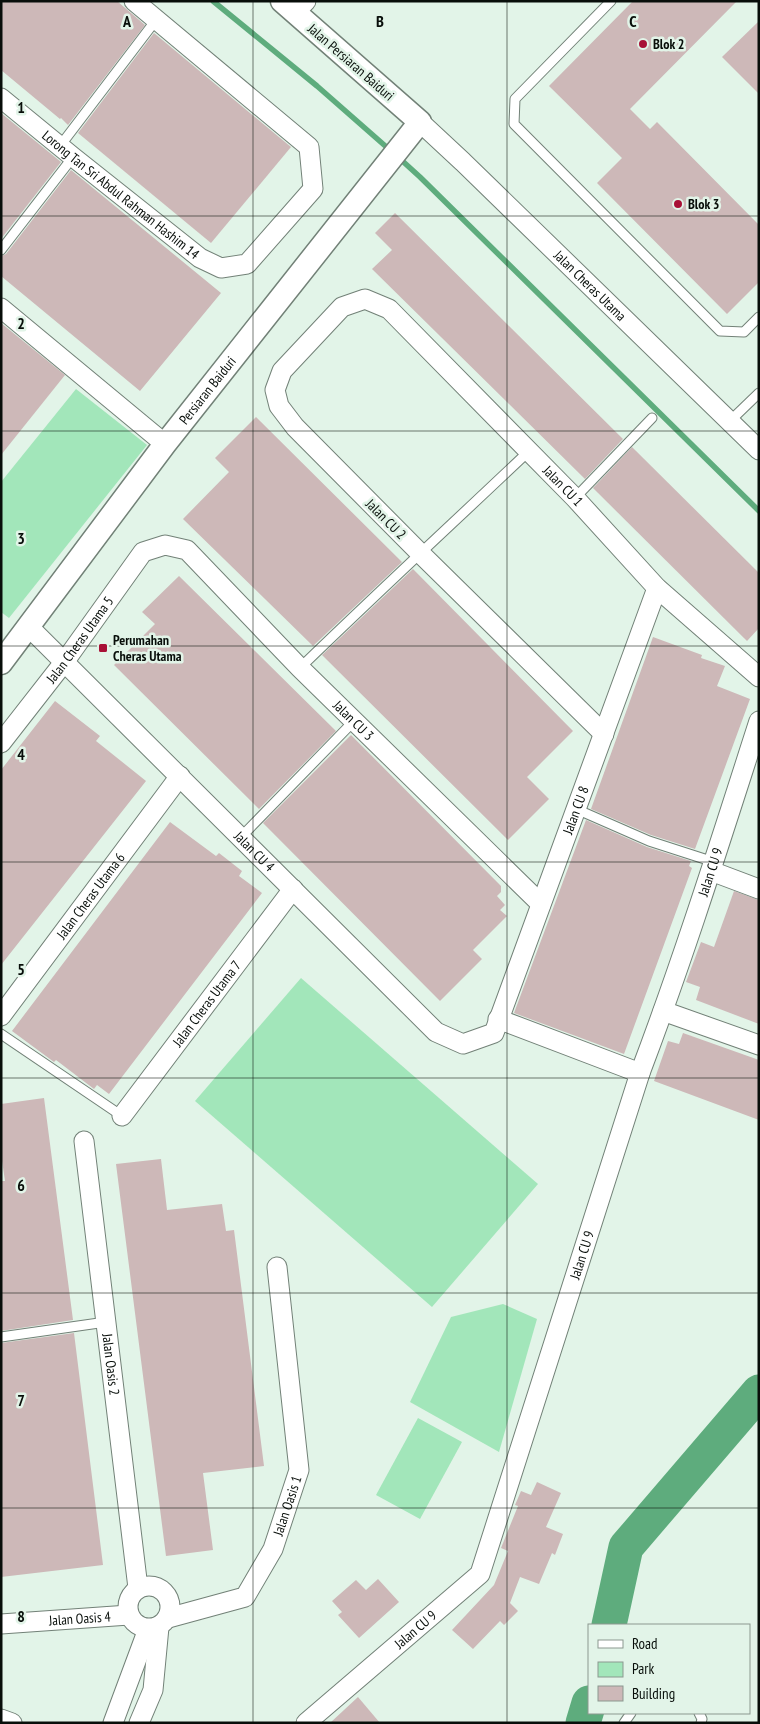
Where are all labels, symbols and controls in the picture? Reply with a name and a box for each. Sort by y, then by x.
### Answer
text: A [122,11,132,31]
text: C [629,11,637,31]
street label: Jalan Persiaran Baiduri [304,20,398,104]
place label: Blok 2 [653,35,684,53]
marker: Blok 2 [637,38,649,50]
text: 1 [17,97,25,117]
street label: Lorong Tan Sri Abdul Rahman Hashim 14 [38,126,204,264]
place label: Blok 3 [688,195,719,213]
marker: Blok 3 [672,198,684,210]
street label: Jalan Cheras Utama [549,246,630,325]
text: 2 [17,313,25,333]
street label: Persiaran Baiduri [175,353,240,428]
street label: Jalan CU 1 [538,461,587,510]
street label: Jalan CU 2 [361,494,410,543]
text: 3 [17,528,25,548]
street label: Jalan Cheras Utama 5 [41,593,117,688]
place label: Perumahan Cheras Utama [113,631,182,665]
marker: Perumahan Cheras Utama [97,642,109,654]
street label: Jalan CU 3 [329,696,378,744]
text: 4 [17,744,25,764]
street label: Jalan CU 8 [558,784,593,838]
street label: Jalan CU 4 [230,827,279,876]
street label: Jalan CU 9 [694,845,727,899]
street label: Jalan Cheras Utama 6 [52,849,129,943]
street label: Jalan Cheras Utama 7 [168,957,245,1051]
text: 5 [17,959,25,979]
text: 6 [17,1175,25,1195]
street label: Jalan CU 9 [565,1228,598,1282]
street label: Jalan Oasis 2 [98,1331,124,1396]
text: 7 [17,1390,25,1410]
street label: Jalan Oasis 1 [269,1473,306,1539]
text: 8 [17,1606,25,1626]
street label: Jalan CU 9 [390,1606,440,1653]
street label: Jalan Oasis 4 [47,1607,112,1630]
legend [588,1624,750,1714]
text: Road [632,1634,658,1653]
text: Park [632,1659,654,1678]
text: Building [632,1684,675,1703]

